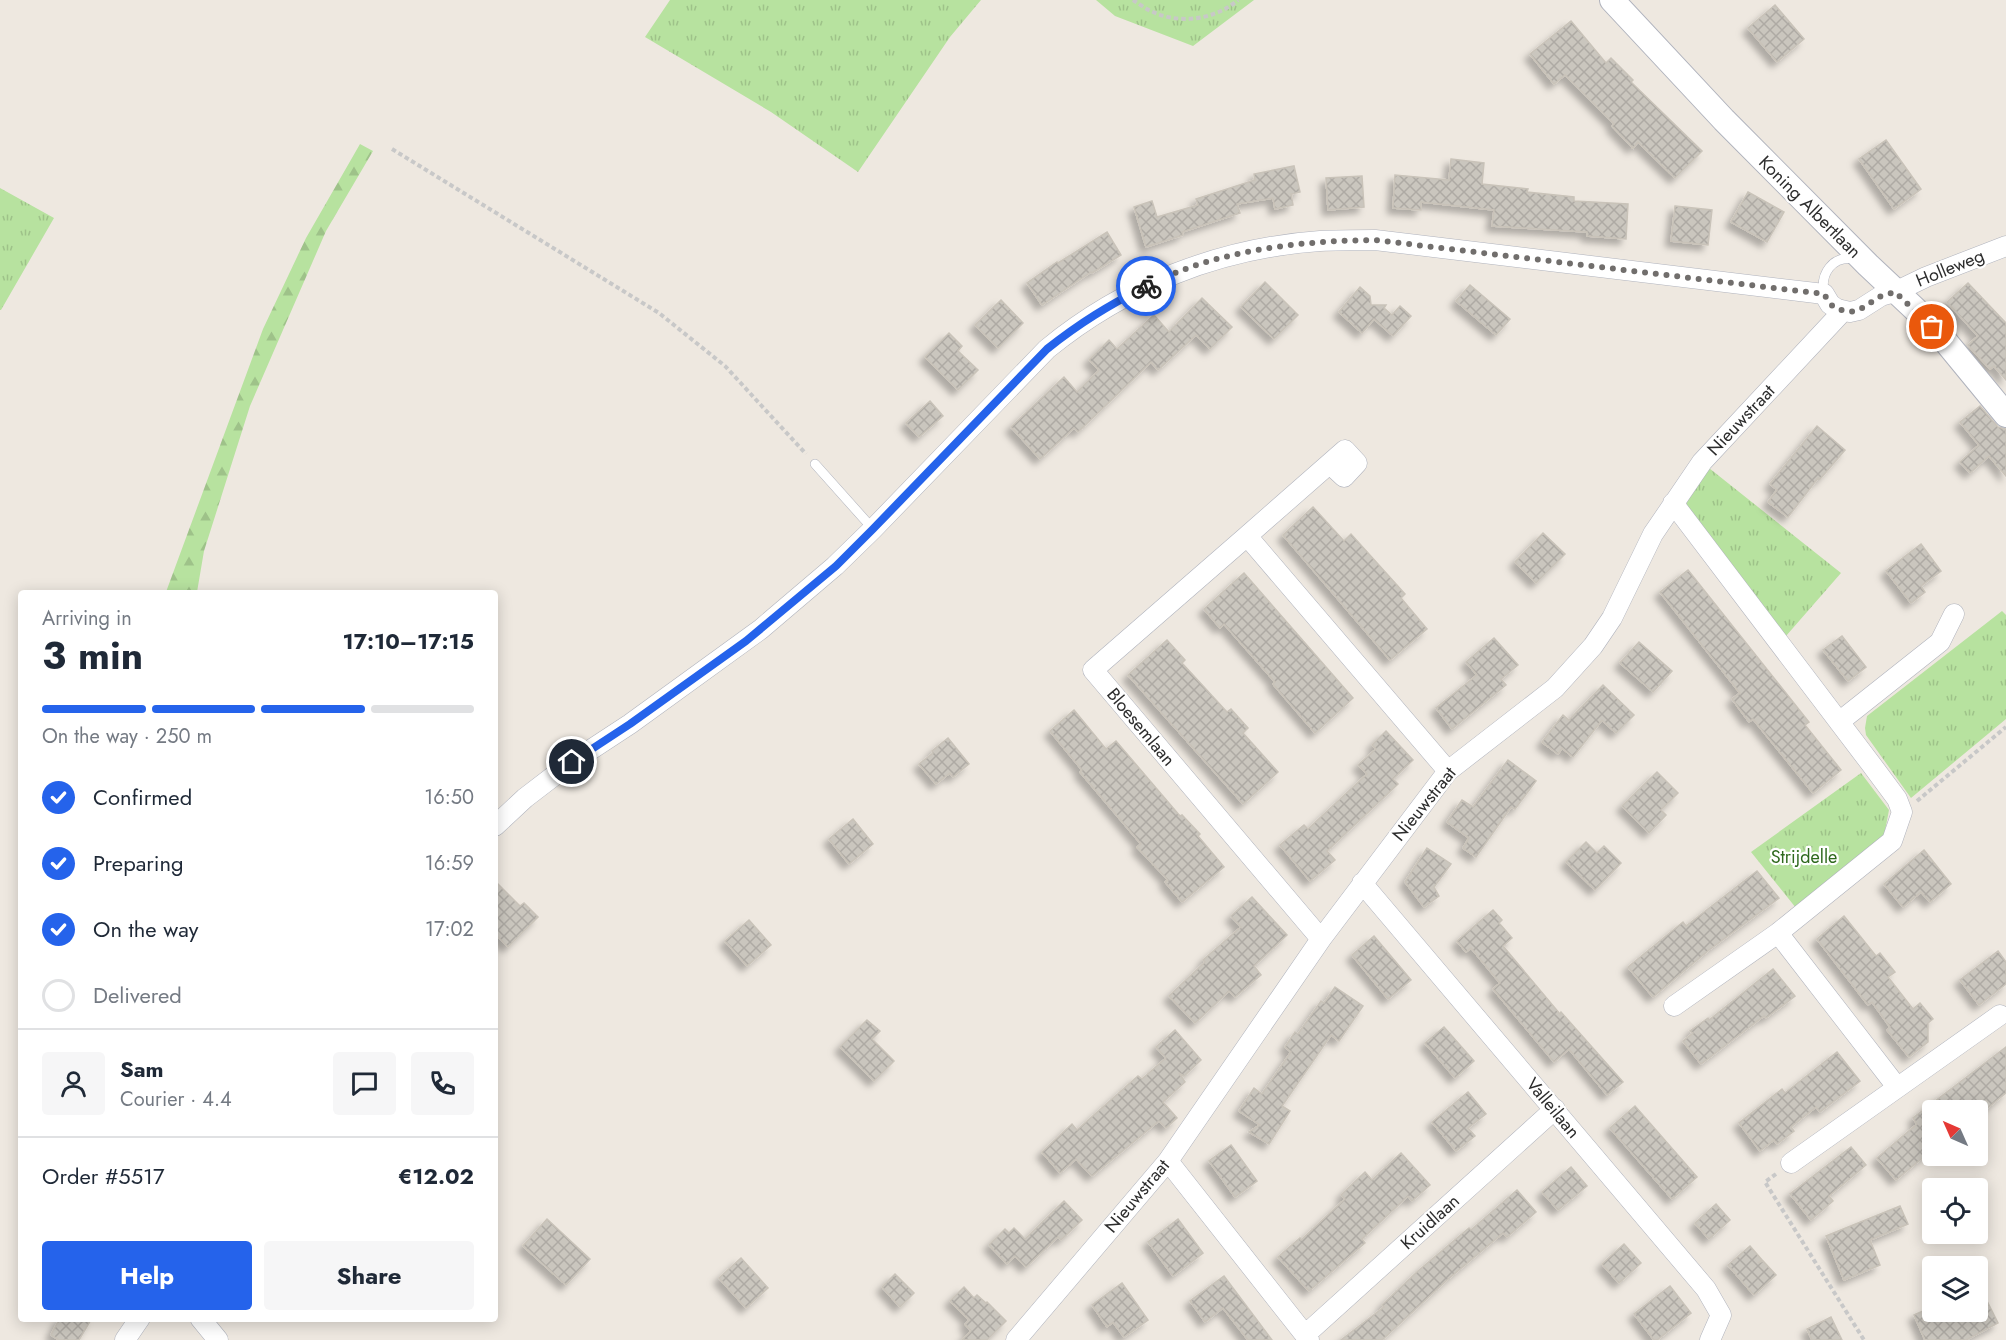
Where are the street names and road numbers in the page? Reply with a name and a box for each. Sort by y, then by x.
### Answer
street label: Koning Albertlaan [1753,150,1867,264]
street label: Holleweg [1912,243,1988,293]
street label: Nieuwstraat [1701,378,1781,461]
street label: Bloesemlaan [1101,682,1181,772]
street label: Nieuwstraat [1386,761,1463,847]
street label: Valleilaan [1520,1072,1586,1144]
street label: Nieuwstraat [1098,1153,1176,1238]
street label: Kruidlaan [1395,1188,1465,1256]

